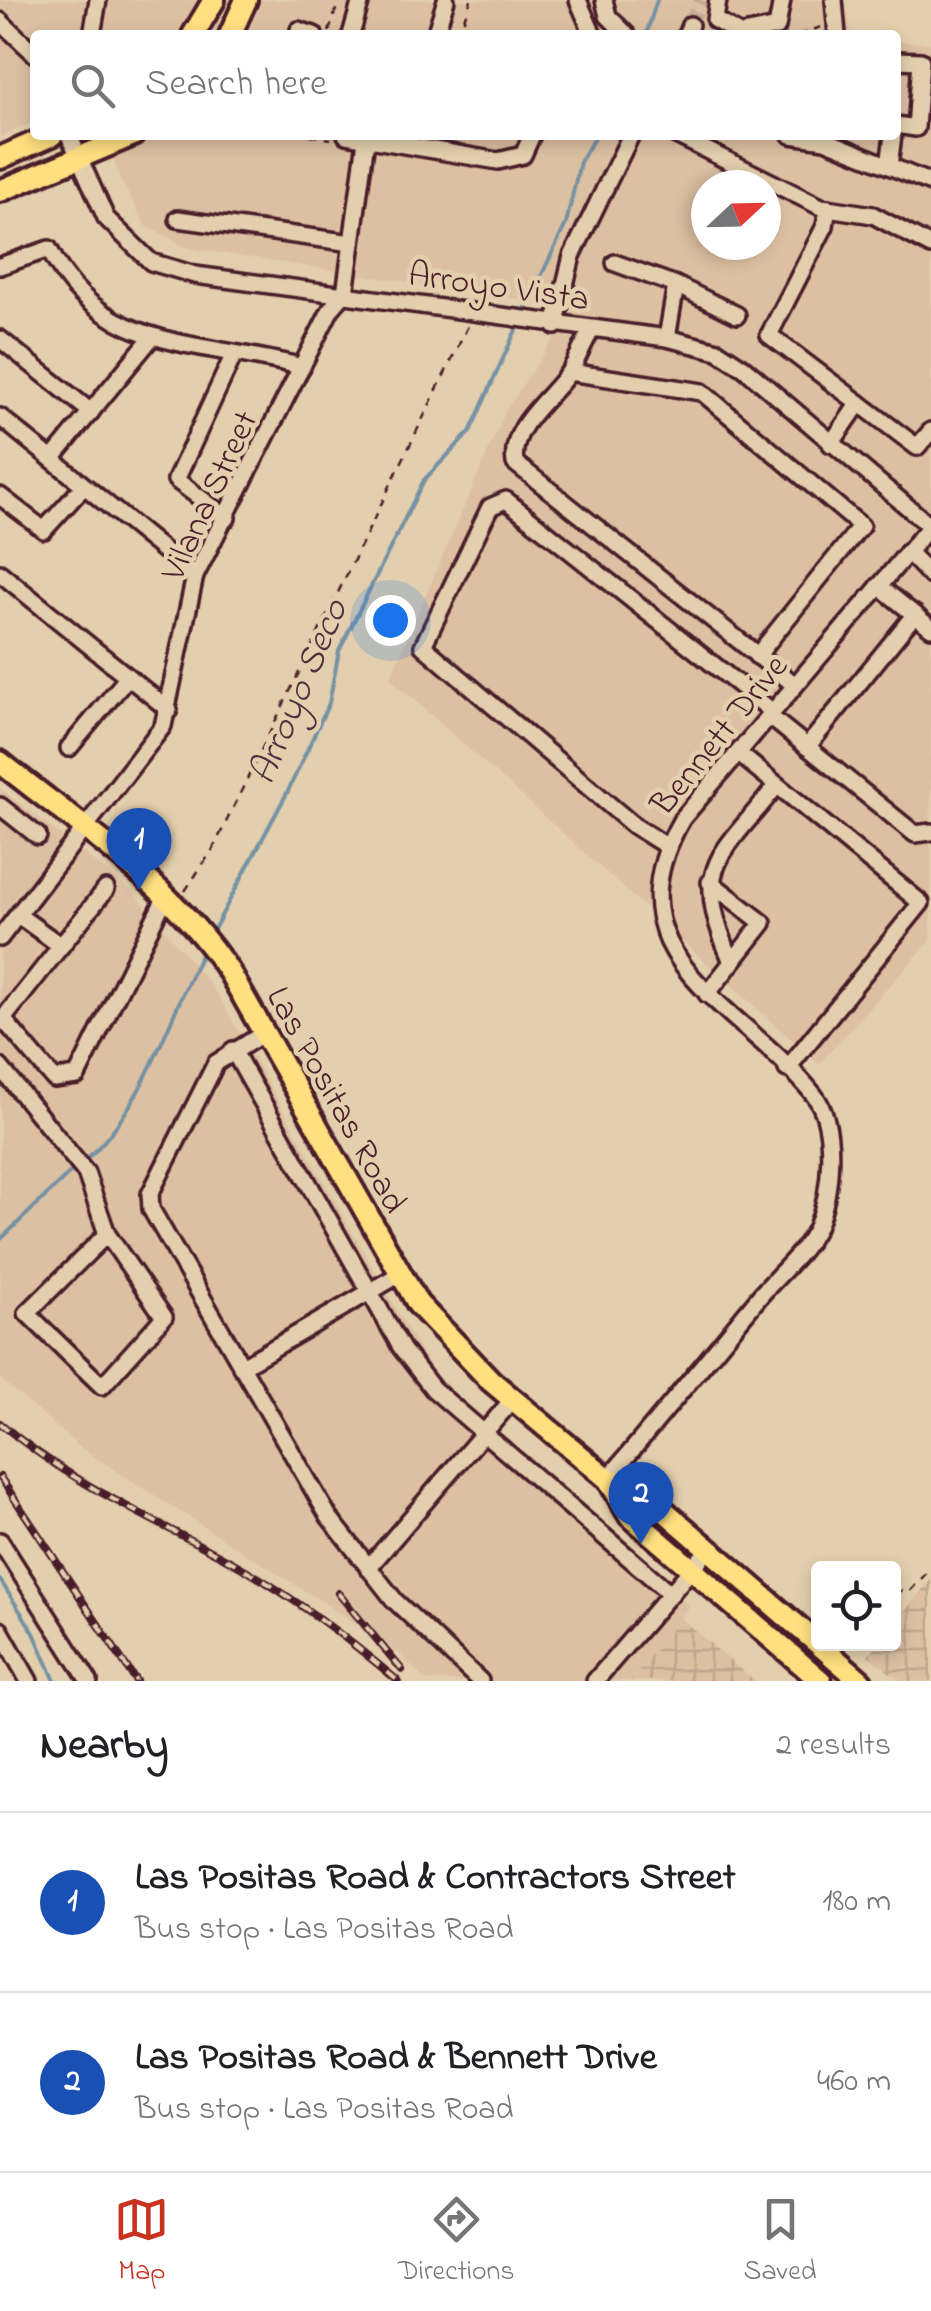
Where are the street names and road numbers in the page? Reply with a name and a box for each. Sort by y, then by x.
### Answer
street label: Arroyo Vista [405,251,592,326]
street label: Vilana Street [149,403,273,591]
street label: Bennett Drive [639,644,802,829]
street label: Las Positas Road [251,978,418,1223]

